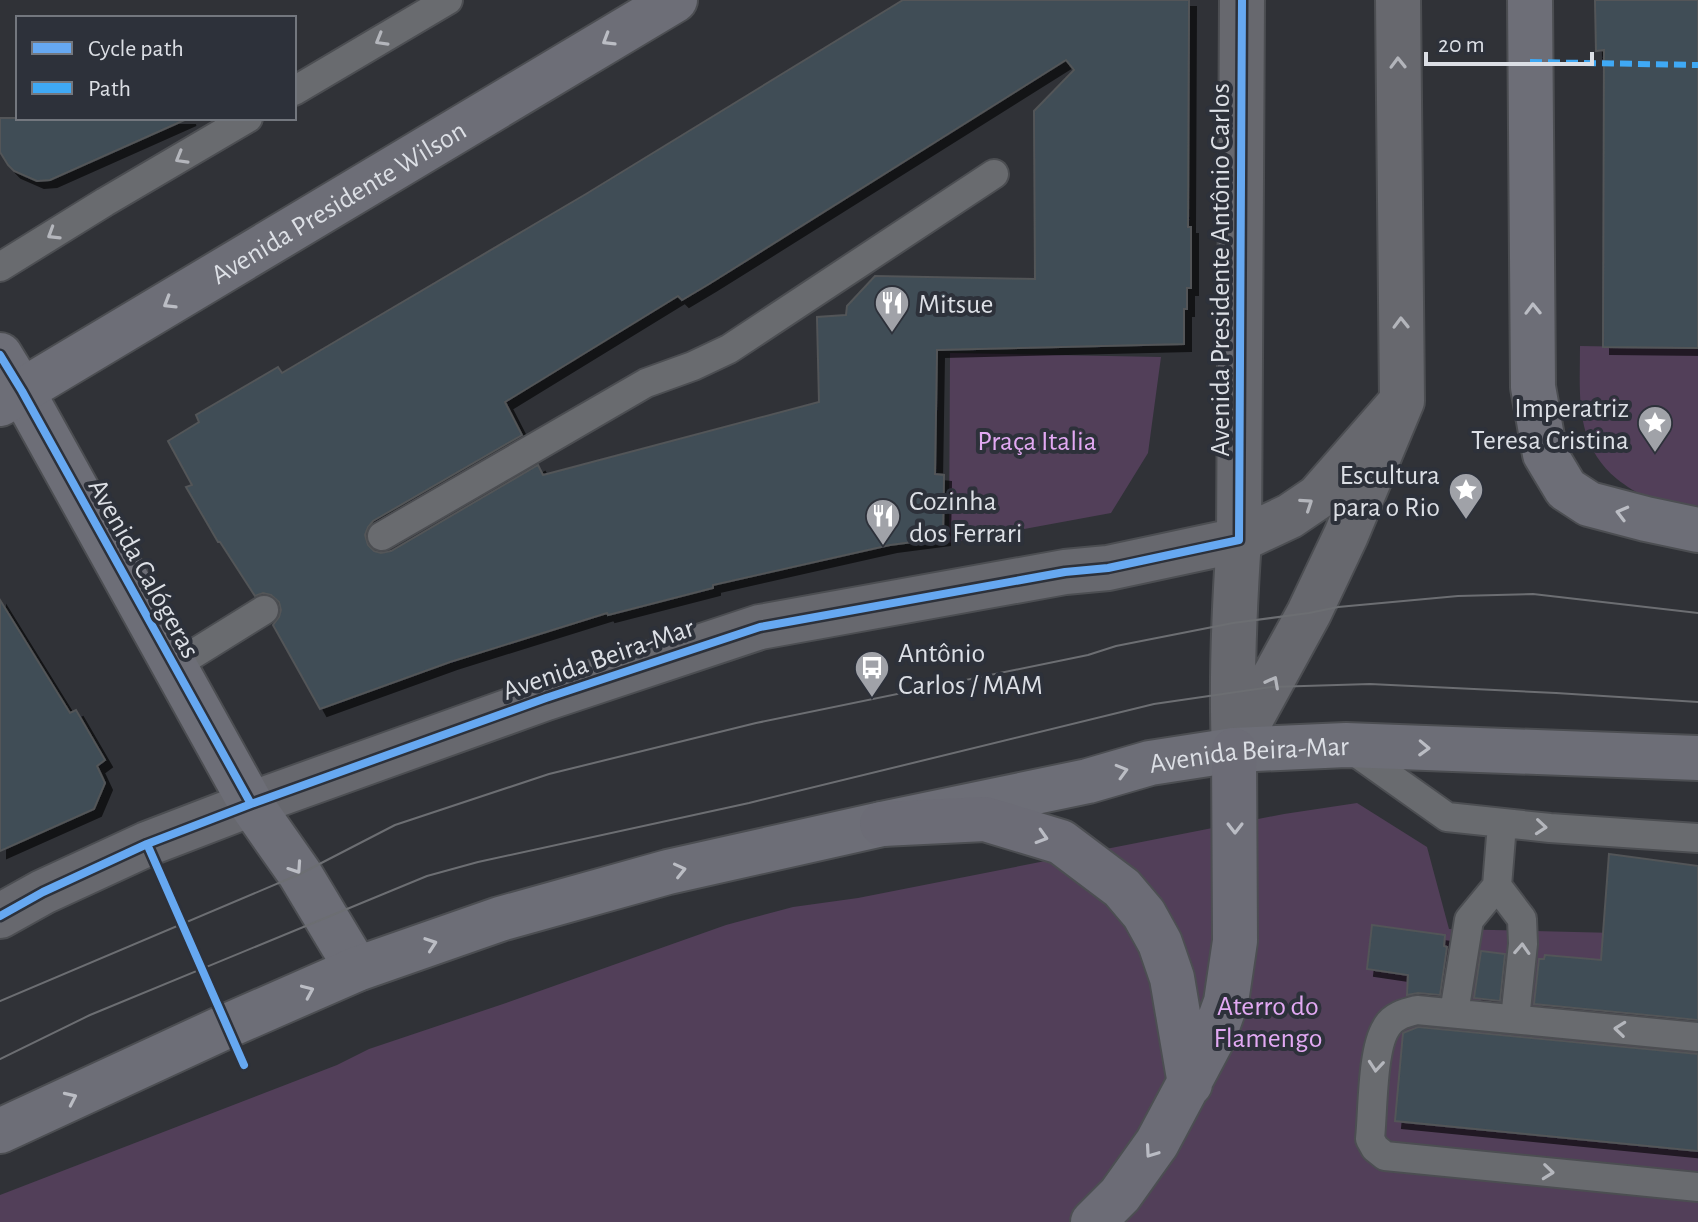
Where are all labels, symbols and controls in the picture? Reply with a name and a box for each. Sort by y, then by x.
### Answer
legend [16,16,296,120]
scale bar [1426,16,1592,66]
one-way arrow [375,30,390,45]
one-way arrow [603,30,617,46]
text: 20 m [1438,33,1485,57]
text: Cycle path [88,37,184,61]
one-way arrow [1389,56,1407,69]
text: Path [88,77,131,101]
street label: Avenida Presidente Antônio Carlos [1207,83,1235,457]
street label: Avenida Presidente Wilson [207,116,471,290]
one-way arrow [175,148,189,163]
one-way arrow [47,225,62,240]
restaurant icon: Mitsue [873,284,911,334]
place label: Mitsue [918,291,993,319]
one-way arrow [163,293,178,309]
one-way arrow [1524,302,1541,315]
one-way arrow [1392,316,1410,329]
place label: Imperatriz Teresa Cristina [1471,395,1629,455]
place icon: Imperatriz Teresa Cristina [1636,404,1674,454]
park label: Praça Italia [977,428,1097,456]
place label: Escultura para o Rio [1332,462,1440,522]
place icon: Escultura para o Rio [1447,471,1485,521]
street label: Avenida Calógeras [83,475,204,663]
place label: Cozinha dos Ferrari [909,488,1023,548]
restaurant icon: Cozinha dos Ferrari [864,497,902,547]
one-way arrow [1299,499,1313,514]
one-way arrow [1615,505,1629,522]
street label: Avenida Beira-Mar [499,614,698,706]
place label: Antônio Carlos / MAM [898,640,1043,700]
bus stop icon: Antônio Carlos / MAM [853,649,891,699]
one-way arrow [1263,676,1279,691]
street label: Avenida Beira-Mar [1147,733,1350,779]
one-way arrow [1418,740,1431,757]
one-way arrow [1115,764,1129,780]
one-way arrow [1535,819,1548,836]
one-way arrow [1226,822,1244,835]
one-way arrow [1034,827,1048,843]
one-way arrow [286,859,301,873]
one-way arrow [672,862,686,879]
one-way arrow [423,937,437,953]
one-way arrow [1513,942,1530,955]
one-way arrow [299,985,314,1001]
park label: Aterro do Flamengo [1214,993,1322,1053]
one-way arrow [1613,1021,1626,1038]
one-way arrow [1368,1060,1385,1073]
one-way arrow [63,1092,77,1108]
one-way arrow [1146,1143,1161,1157]
one-way arrow [1542,1164,1555,1181]

